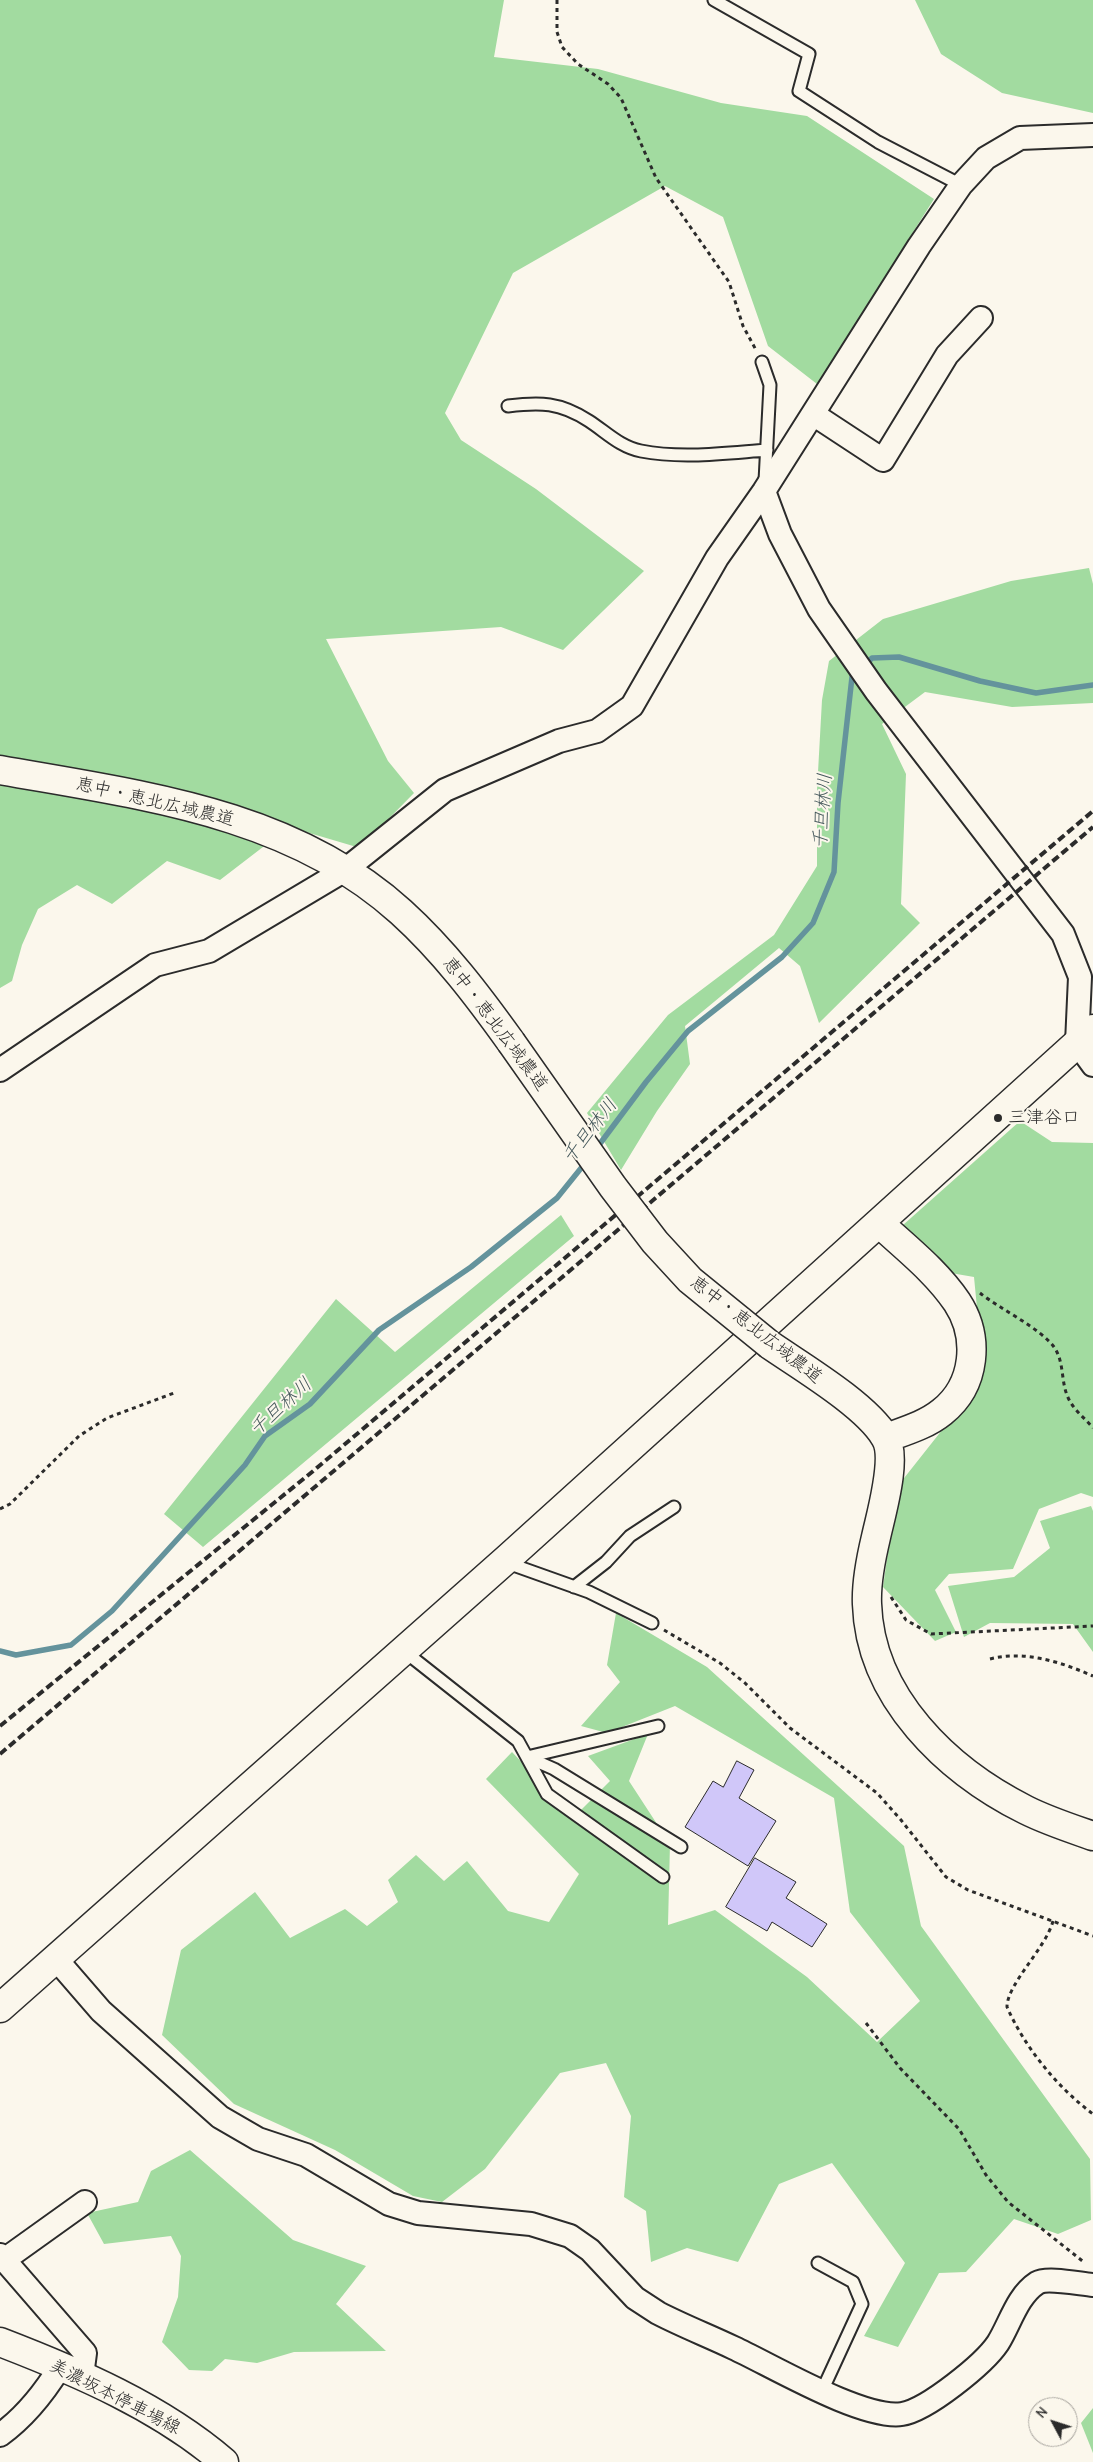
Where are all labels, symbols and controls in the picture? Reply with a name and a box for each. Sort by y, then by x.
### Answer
water label: 千旦林川 [809,772,837,850]
street label: 恵中・恵北広域農道 [74,773,236,831]
street label: 恵中・恵北広域農道 [438,953,552,1095]
water label: 千旦林川 [558,1094,622,1168]
place label: 三津谷口 [1008,1107,1080,1129]
marker: 三津谷口 [992,1112,1004,1124]
street label: 恵中・恵北広域農道 [686,1272,826,1388]
water label: 千旦林川 [245,1373,317,1441]
street label: 美濃坂本停車場線 [46,2355,184,2439]
north arrow [1028,2397,1078,2447]
text: N [1032,2404,1051,2422]

